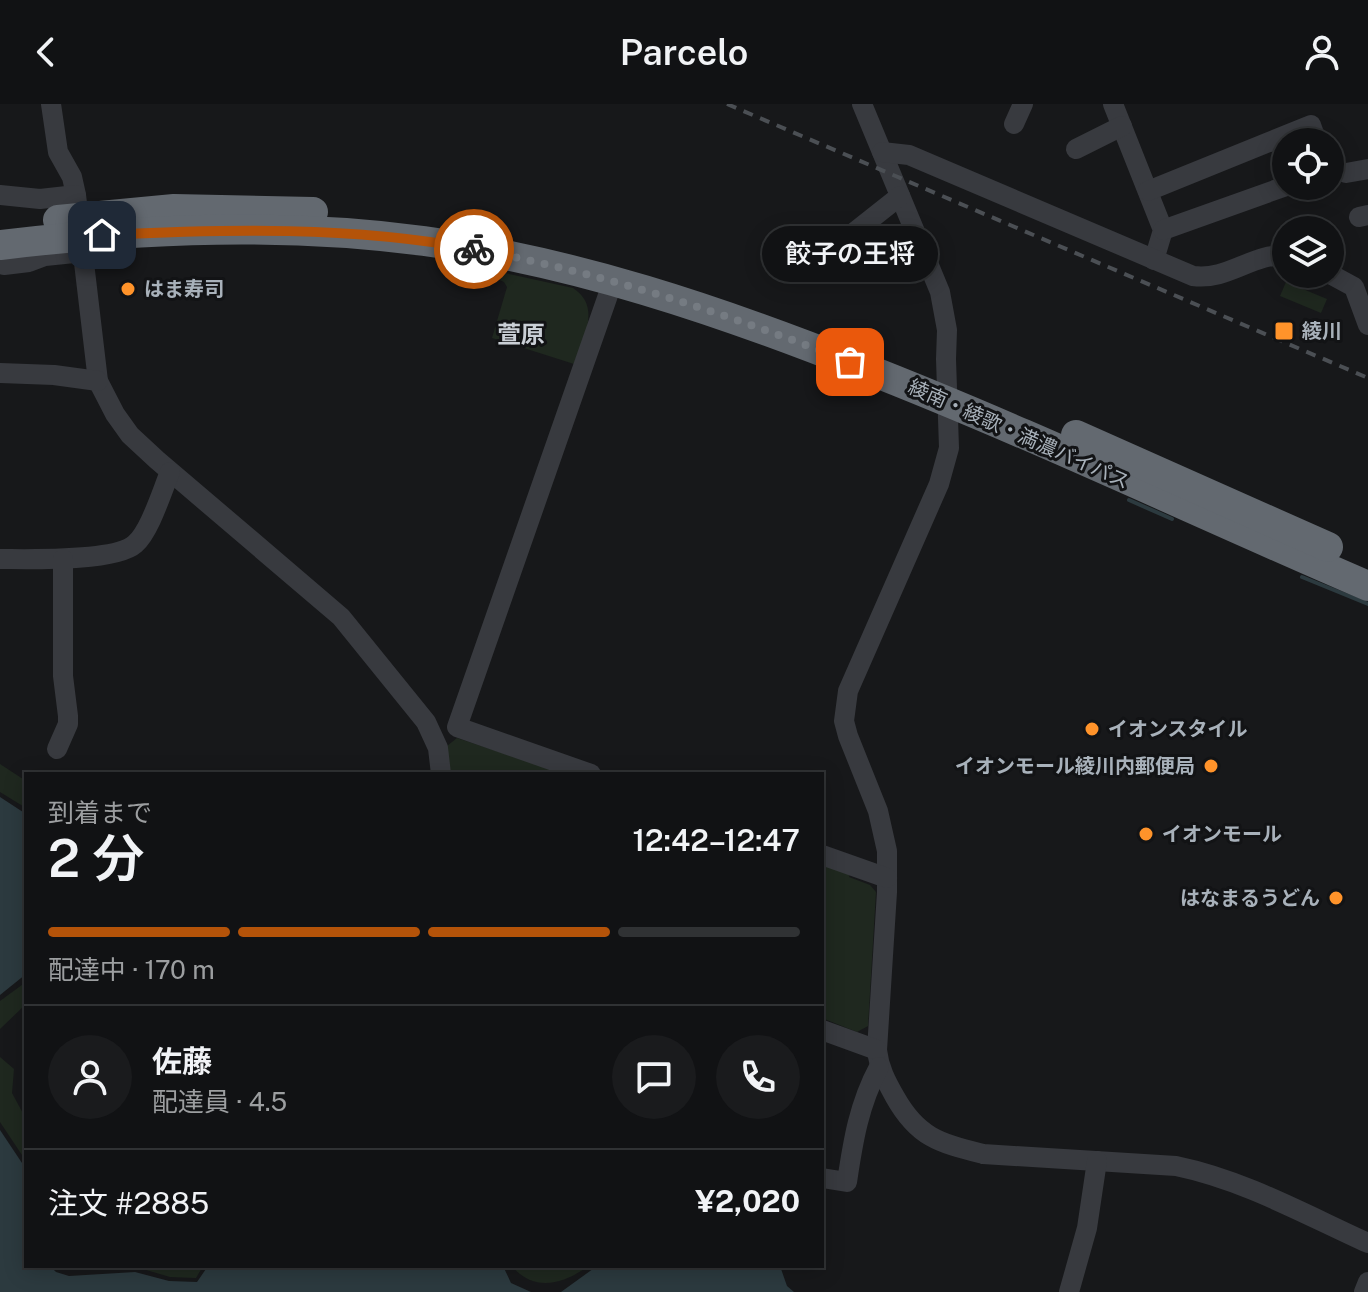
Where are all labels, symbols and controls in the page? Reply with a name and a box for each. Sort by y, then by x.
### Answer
icon: back [24,30,68,74]
icon: person [1300,30,1344,74]
text: Parcelo [620,31,748,73]
map controls [1272,128,1344,288]
button: locate [1272,128,1344,200]
pin [68,201,136,269]
courier [434,209,514,289]
icon: home [80,213,124,257]
button: layers [1272,216,1344,288]
callout: 餃子の王将 [762,226,938,282]
icon: bike [452,227,496,271]
text: 餃子の王将 [785,238,915,269]
place label: はま寿司 [144,277,224,301]
marker: はま寿司 [119,280,137,298]
place label: 綾川 [1302,319,1342,343]
district label: 萱原 [497,320,545,348]
marker: 綾川 [1273,320,1295,342]
pin [816,328,884,396]
icon: bag [828,340,872,384]
street label: 綾南・綾歌・満濃バイパス [905,374,1133,494]
place label: イオンスタイル [1108,717,1248,741]
marker: イオンスタイル [1083,720,1101,738]
place label: イオンモール綾川内郵便局 [955,754,1195,778]
marker: イオンモール綾川内郵便局 [1202,757,1220,775]
text: 到着まで [48,797,152,828]
text: 12:42–12:47 [632,822,800,858]
place label: イオンモール [1162,822,1282,846]
marker: イオンモール [1137,825,1155,843]
text: 2 分 [48,828,144,889]
place label: はなまるうどん [1180,886,1320,910]
marker: はなまるうどん [1327,889,1345,907]
text: 配達中 · 170 m [48,954,215,985]
button: person [48,1035,132,1119]
button: chat [612,1035,696,1119]
button: phone [716,1035,800,1119]
text: 佐藤 [152,1043,212,1079]
text: 配達員 · 4.5 [152,1086,287,1117]
text: ¥2,020 [695,1183,800,1219]
text: 注文 #2885 [48,1185,209,1221]

